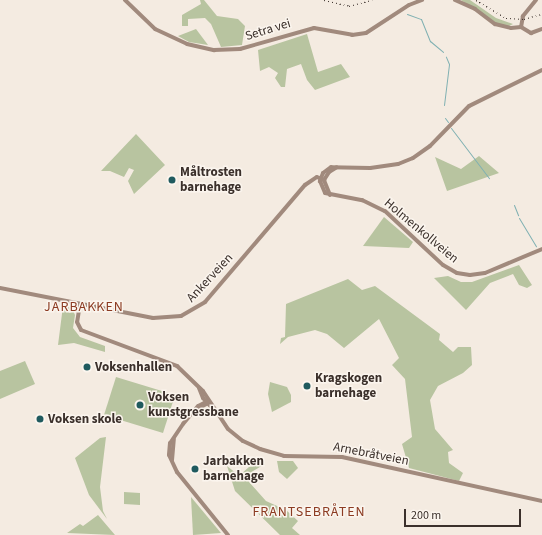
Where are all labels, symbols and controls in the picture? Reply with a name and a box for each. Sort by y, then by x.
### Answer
street label: Setra vei [243,16,293,44]
place label: Måltrosten barnehage [180,165,242,196]
marker: Måltrosten barnehage [167,175,177,185]
street label: Holmenkollveien [381,195,461,267]
street label: Ankerveien [184,250,236,306]
district label: JARBAKKEN [44,299,124,315]
place label: Voksenhallen [95,359,172,375]
marker: Voksenhallen [82,362,92,372]
place label: Kragskogen barnehage [315,371,382,402]
marker: Kragskogen barnehage [302,381,312,391]
place label: Voksen kunstgressbane [148,390,239,421]
marker: Voksen kunstgressbane [135,400,145,410]
place label: Voksen skole [48,411,122,427]
marker: Voksen skole [35,414,45,424]
street label: Arnebråtveien [332,439,410,469]
place label: Jarbakken barnehage [203,454,264,485]
marker: Jarbakken barnehage [190,464,200,474]
scale bar [406,501,523,527]
district label: FRANTSEBRÅTEN [252,504,366,520]
text: 200 m [411,507,441,524]

